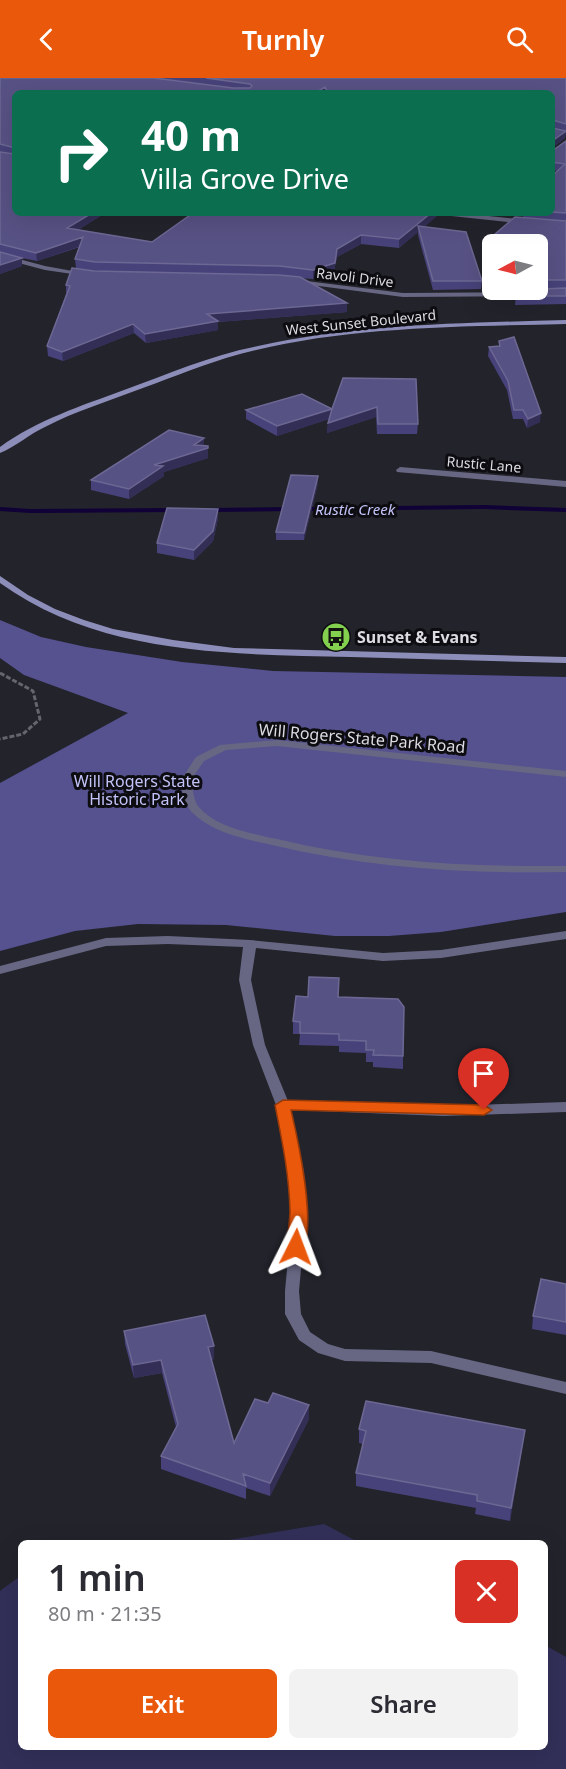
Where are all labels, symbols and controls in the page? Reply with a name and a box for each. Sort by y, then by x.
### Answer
text: Turnly [242,21,324,58]
icon: back [30,23,63,56]
icon: search [503,23,536,56]
text: 40 m [141,106,241,163]
icon: right [42,114,120,192]
text: Villa Grove Drive [141,160,349,197]
north arrow [482,234,548,300]
map controls [482,234,548,300]
street label: Ravoli Drive [315,263,395,291]
street label: West Sunset Boulevard [285,305,437,339]
street label: Rustic Lane [446,451,522,477]
water label: Rustic Creek [315,499,396,519]
bus stop icon: Sunset & Evans [320,621,352,653]
place label: Sunset & Evans [357,626,478,648]
street label: Will Rogers State Park Road [258,718,466,758]
park label: Will Rogers State Historic Park [74,770,200,810]
pin [458,1048,509,1110]
icon: arrive [467,1057,500,1090]
position arrow [264,1215,328,1279]
text: 1 min [48,1553,146,1602]
button: close [455,1560,518,1623]
text: 80 m · 21:35 [48,1600,162,1627]
button: Exit [48,1669,277,1738]
button: Share [289,1669,518,1738]

